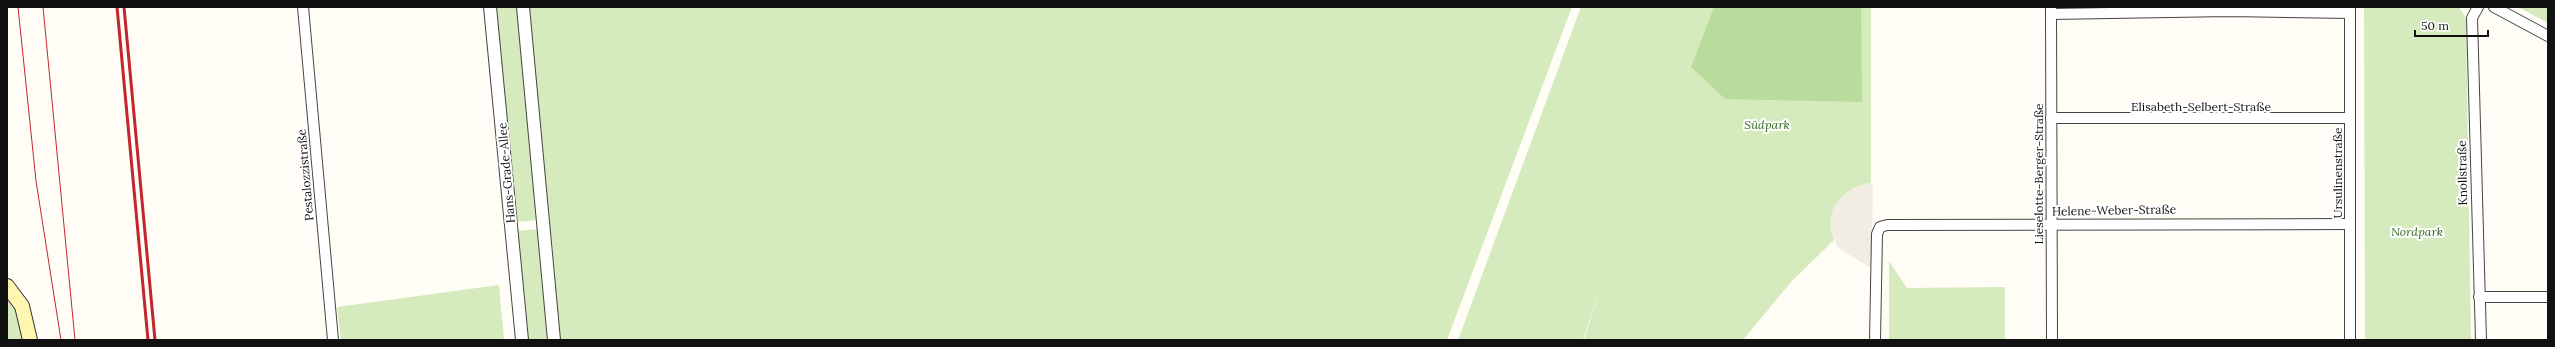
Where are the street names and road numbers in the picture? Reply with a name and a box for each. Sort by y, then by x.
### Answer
street label: Elisabeth-Selbert-Straße [2131,99,2271,114]
street label: Lieselotte-Berger-Straße [2031,103,2046,245]
street label: Hans-Grade-Allee [494,122,518,224]
street label: Ursulinenstraße [2330,127,2345,218]
street label: Pestalozzistraße [293,128,316,222]
street label: Knollstraße [2454,140,2470,206]
street label: Helene-Weber-Straße [2052,201,2177,219]

